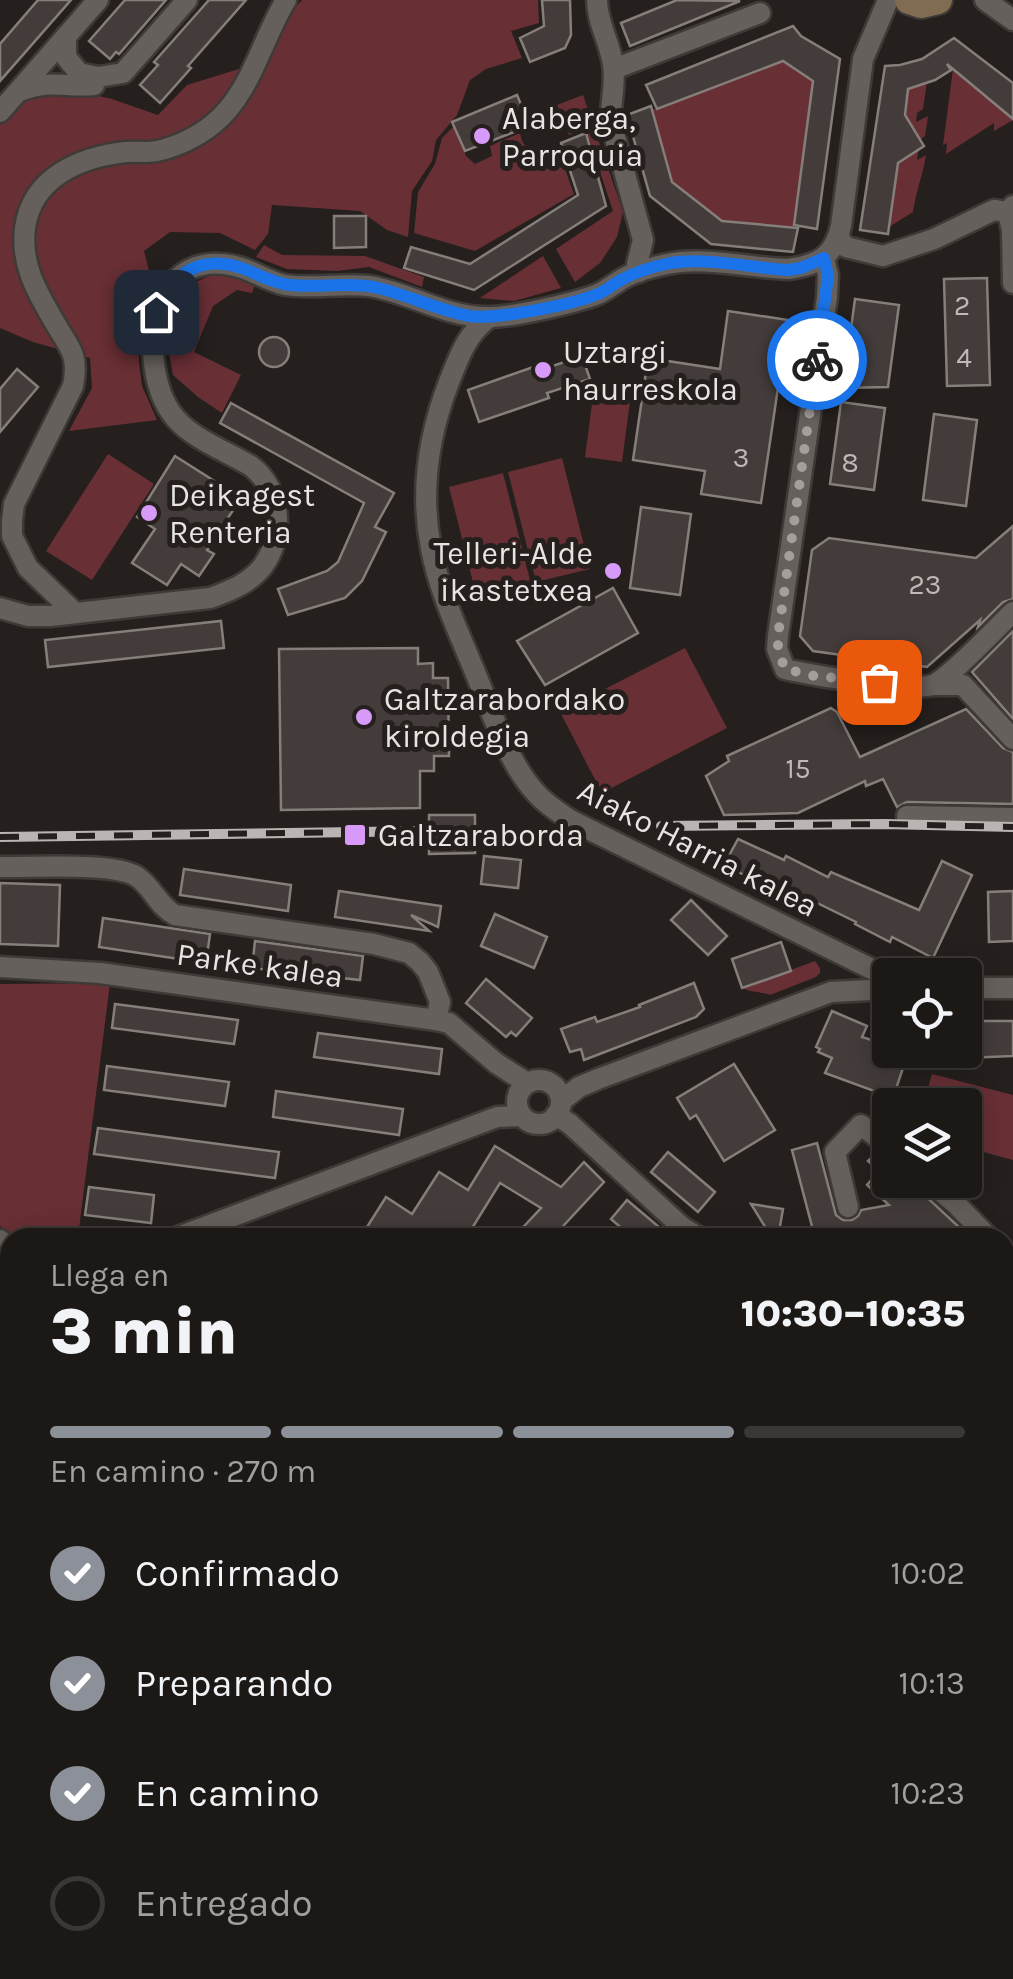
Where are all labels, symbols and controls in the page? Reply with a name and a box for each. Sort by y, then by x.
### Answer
place label: Alaberga, Parroquia [502,100,643,174]
marker: Alaberga, Parroquia [471,125,493,147]
pin [114,270,199,355]
icon: home [129,285,184,340]
house number: 2 [954,289,970,322]
courier [767,310,867,410]
icon: bike [790,333,845,388]
place label: Uztargi haurreskola [563,334,738,408]
house number: 4 [956,341,972,374]
marker: Uztargi haurreskola [532,359,554,381]
house number: 3 [733,441,749,474]
house number: 8 [841,446,859,479]
place label: Deikagest Renteria [169,477,315,551]
marker: Deikagest Renteria [138,502,160,524]
place label: Telleri-Alde ikastetxea [434,535,593,609]
marker: Telleri-Alde ikastetxea [602,560,624,582]
house number: 23 [909,568,941,601]
pin [837,640,922,725]
icon: bag [852,655,907,710]
place label: Galtzarabordako kiroldegia [384,681,625,755]
marker: Galtzarabordako kiroldegia [353,706,375,728]
house number: 15 [785,752,811,785]
street label: Aiako Harria kalea [572,772,824,925]
place label: Galtzaraborda [378,817,584,854]
marker: Galtzaraborda [342,822,368,848]
street label: Parke kalea [174,936,346,995]
map controls [872,958,982,1198]
button: locate [872,958,982,1068]
button: layers [872,1088,982,1198]
text: Llega en [50,1257,169,1294]
text: 10:30–10:35 [741,1291,965,1336]
text: 3 min [50,1293,238,1369]
text: En camino · 270 m [50,1453,316,1490]
icon: check [50,1546,105,1601]
text: Confirmado [135,1551,340,1596]
text: 10:02 [891,1555,965,1592]
icon: check [50,1656,105,1711]
text: Preparando [135,1661,333,1706]
text: 10:13 [899,1665,965,1702]
icon: check [50,1766,105,1821]
text: En camino [135,1771,319,1816]
text: 10:23 [891,1775,965,1812]
text: Entregado [135,1881,312,1926]

